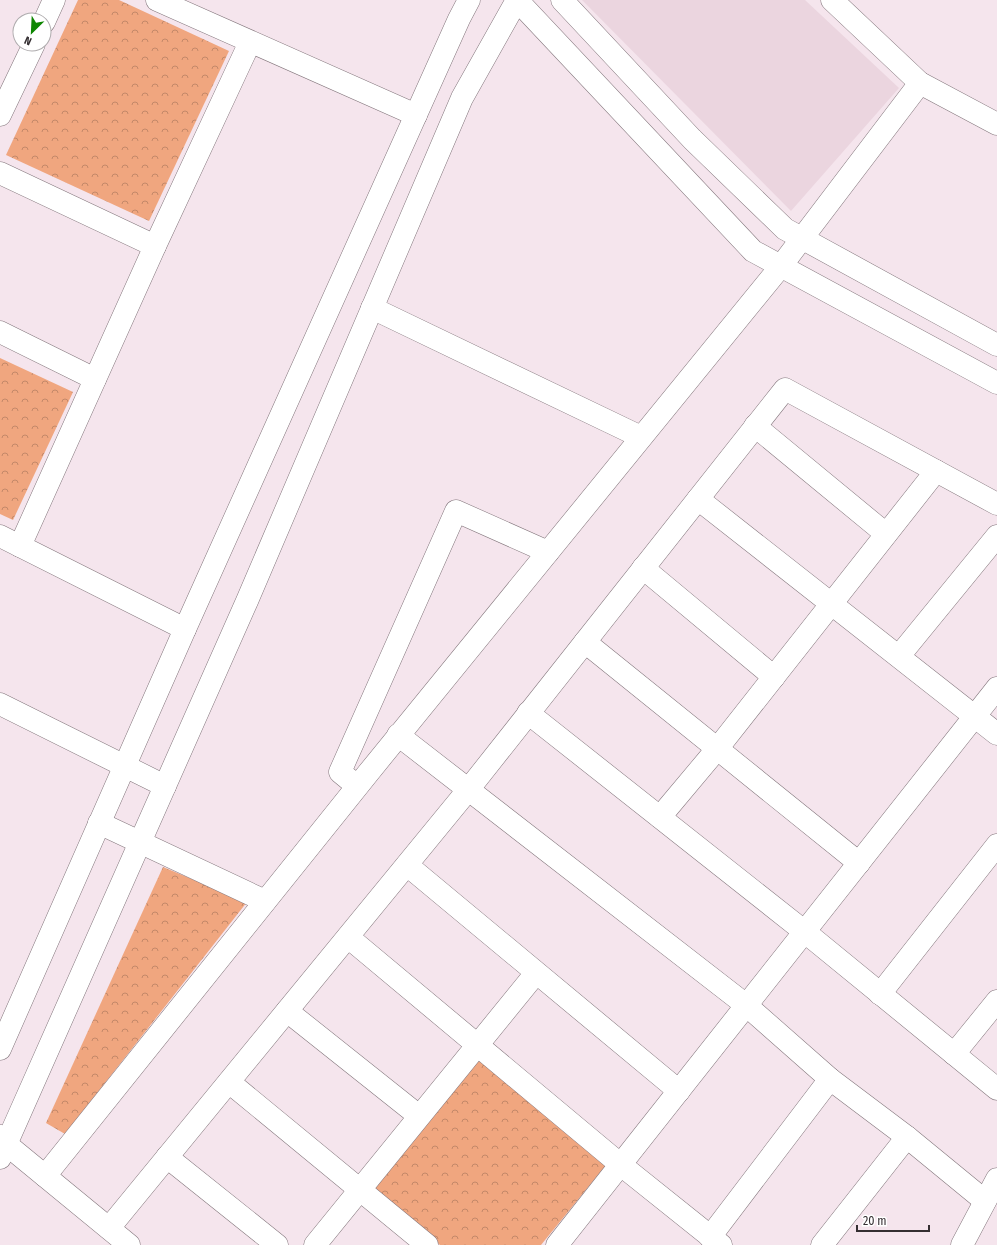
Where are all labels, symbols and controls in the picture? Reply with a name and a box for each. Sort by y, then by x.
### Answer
north arrow [12,12,52,52]
text: N [22,33,34,48]
scale bar [857,1207,929,1233]
text: 20 m [863,1214,887,1228]

